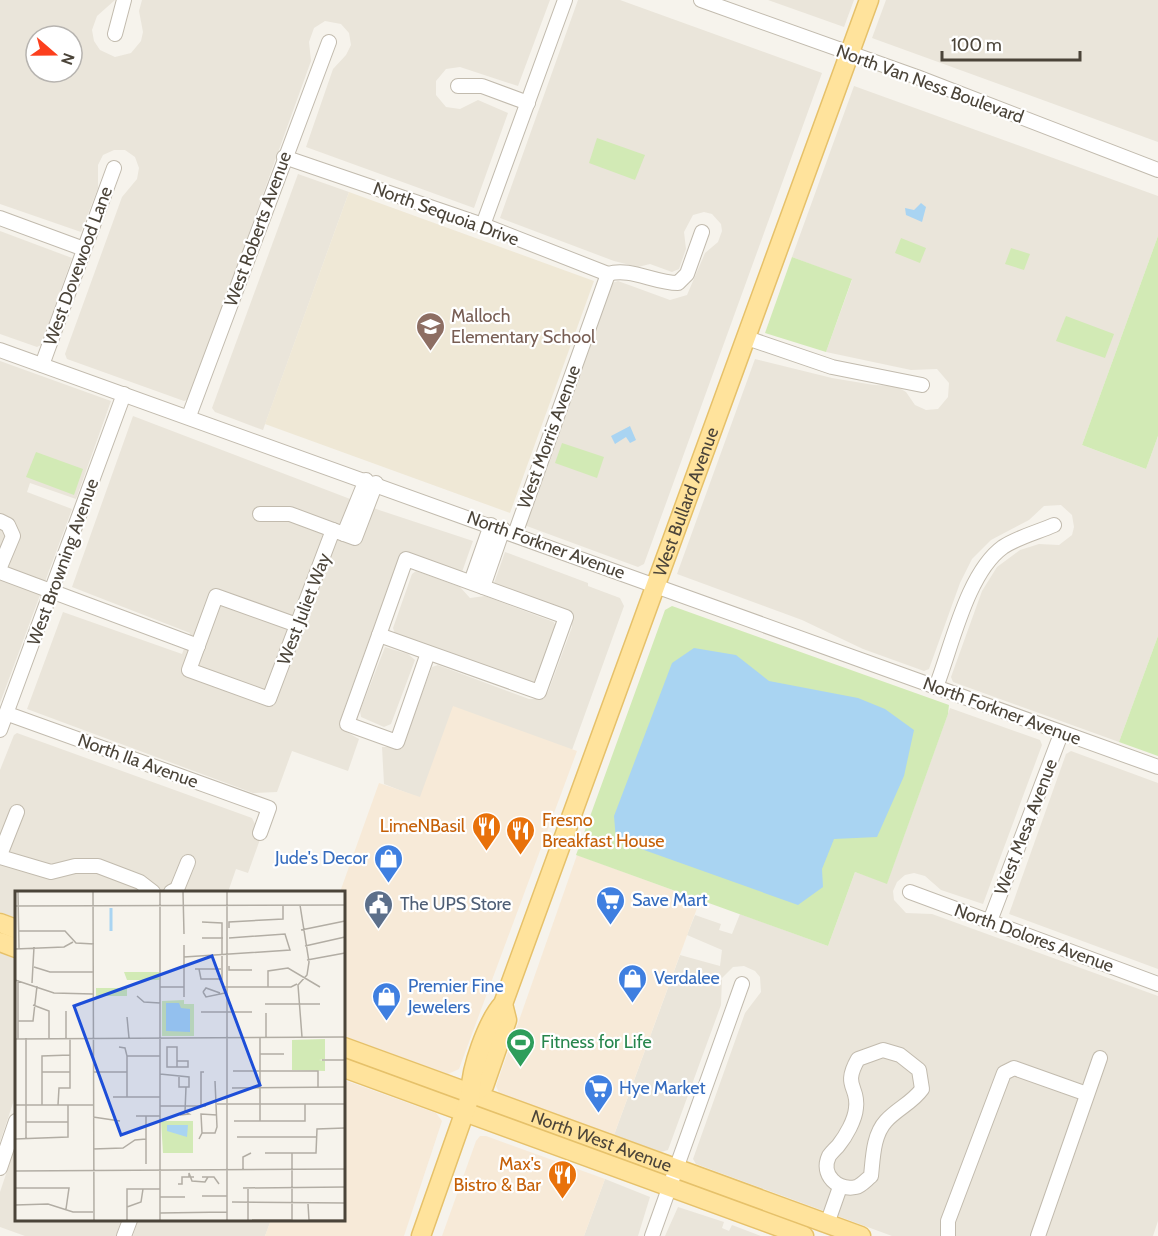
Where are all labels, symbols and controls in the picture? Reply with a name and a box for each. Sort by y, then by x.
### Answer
north arrow [24,24,84,84]
scale bar [942,24,1080,62]
text: 100 m [951,34,1002,56]
street label: North Van Ness Boulevard [833,40,1027,128]
text: N [57,50,78,68]
street label: West Roberts Avenue [220,149,296,309]
street label: North Sequoia Drive [370,177,522,251]
street label: West Dovewood Lane [39,184,117,348]
place label: Malloch Elementary School [451,305,596,348]
school or university icon: Malloch Elementary School [414,310,446,352]
street label: West Morris Avenue [513,362,585,512]
street label: West Bullard Avenue [649,424,723,579]
street label: West Browning Avenue [23,475,103,649]
street label: North Forkner Avenue [464,506,628,584]
street label: West Juliet Way [273,550,335,668]
street label: North Forkner Avenue [920,672,1084,750]
street label: North Ila Avenue [75,729,201,793]
street label: West Mesa Avenue [990,756,1062,898]
place label: Fresno Breakfast House [542,809,665,852]
restaurant icon: LimeNBasil [470,810,502,852]
restaurant icon: Fresno Breakfast House [505,814,537,856]
place label: LimeNBasil [380,815,466,837]
shop icon: Jude's Decor [373,842,405,884]
place label: Jude's Decor [274,847,368,869]
supermarket icon: Save Mart [595,884,627,926]
public building icon: The UPS Store [363,888,395,930]
place label: Save Mart [632,889,708,911]
inset map [15,891,345,1221]
place label: The UPS Store [400,893,511,915]
street label: North Dolores Avenue [951,899,1117,977]
shop icon: Verdalee [617,962,649,1004]
place label: Verdalee [654,967,720,989]
place label: Premier Fine Jewelers [407,975,504,1018]
shop icon: Premier Fine Jewelers [371,980,403,1022]
sports icon: Fitness for Life [504,1026,536,1068]
place label: Fitness for Life [541,1031,652,1053]
supermarket icon: Hye Market [582,1072,614,1114]
place label: Hye Market [619,1077,706,1099]
street label: North West Avenue [528,1105,675,1177]
place label: Max's Bistro & Bar [454,1153,541,1196]
restaurant icon: Max's Bistro & Bar [546,1158,578,1200]

